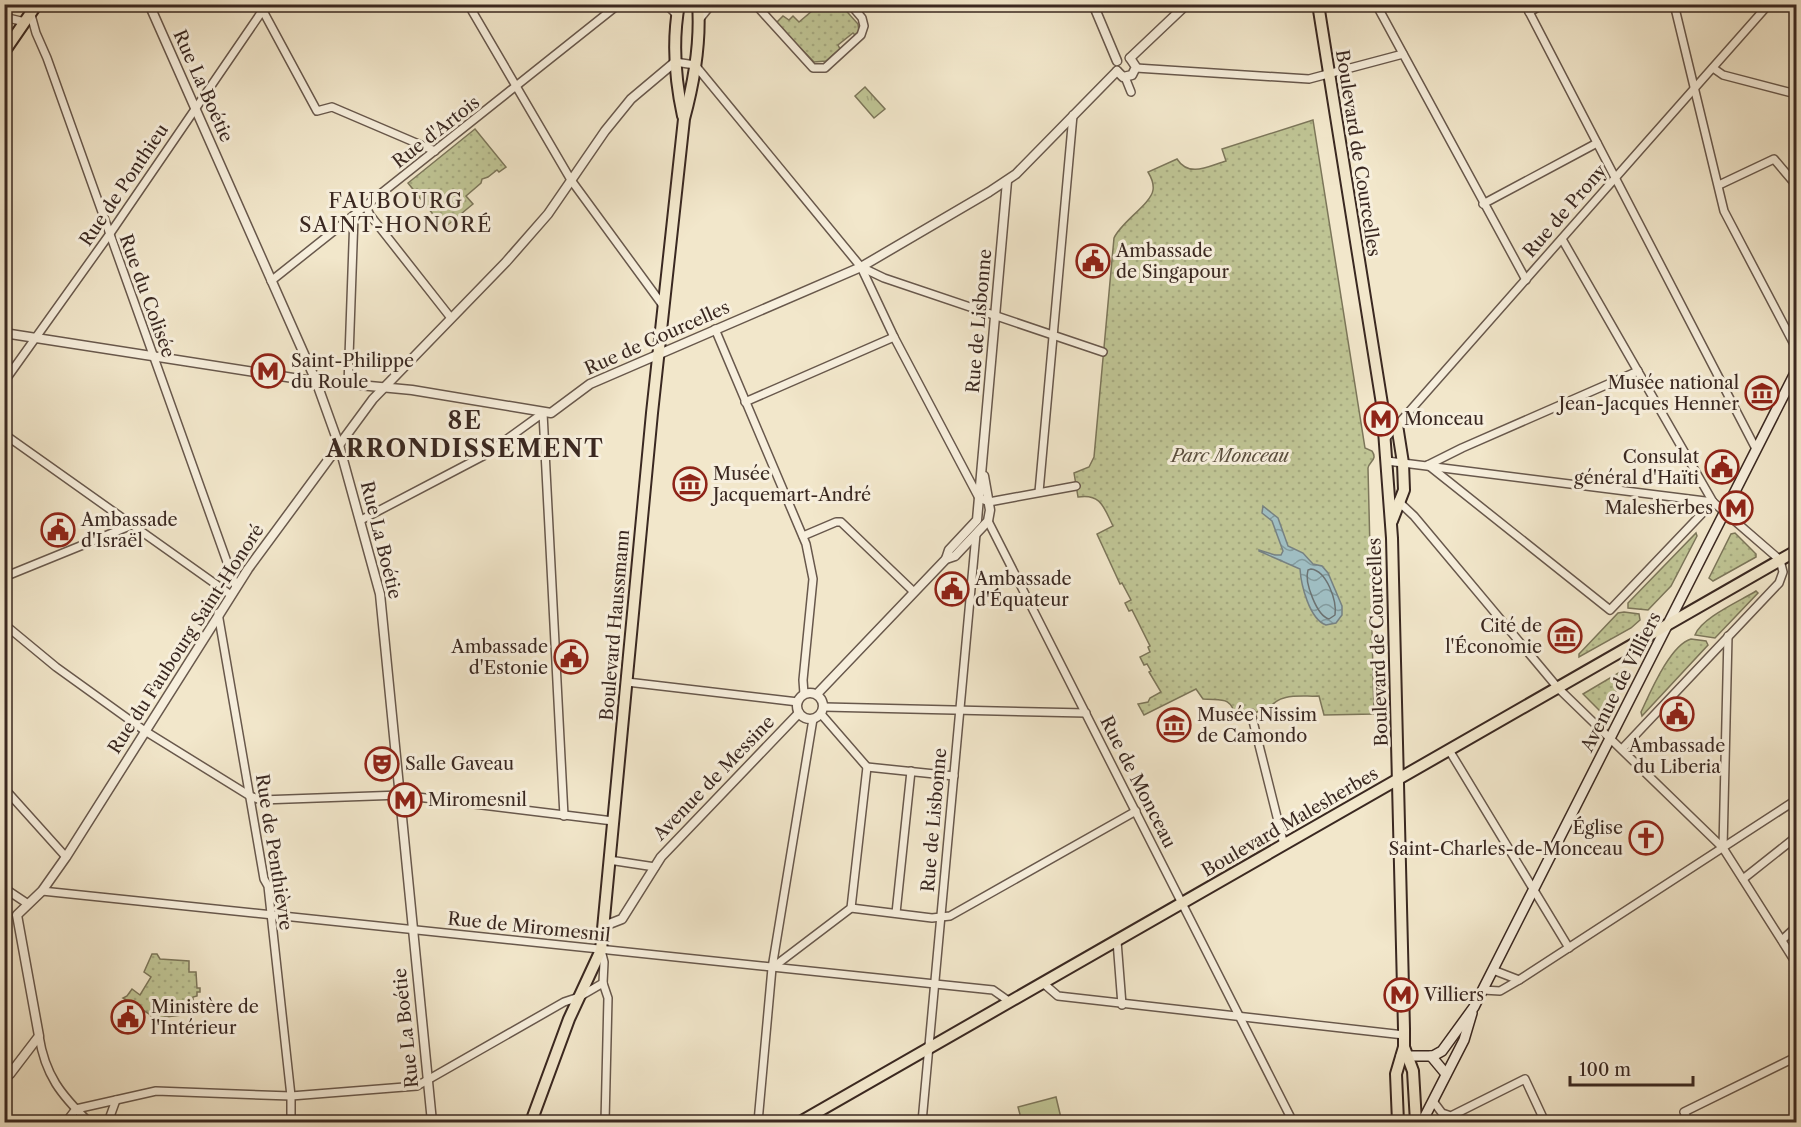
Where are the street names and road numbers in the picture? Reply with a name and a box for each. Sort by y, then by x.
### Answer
street label: Rue La Boétie [168,26,238,146]
street label: Boulevard de Courcelles [1331,48,1385,258]
street label: Rue d'Artois [388,91,484,173]
street label: Rue de Ponthieu [75,120,173,250]
street label: Rue de Prony [1519,159,1612,262]
street label: Rue du Colisée [114,231,180,361]
street label: Rue de Lisbonne [962,248,996,394]
street label: Rue de Courcelles [581,296,733,380]
street label: Rue La Boétie [356,479,406,601]
street label: Rue du Faubourg Saint-Honoré [103,520,269,758]
street label: Boulevard Haussmann [596,528,634,722]
street label: Boulevard de Courcelles [1363,537,1393,747]
street label: Avenue de Villiers [1576,608,1666,757]
street label: Avenue de Messine [648,711,779,846]
street label: Rue de Monceau [1095,712,1181,852]
street label: Rue de Lisbonne [917,747,951,893]
street label: Boulevard Malesherbes [1198,762,1382,882]
street label: Rue de Penthièvre [251,772,297,932]
street label: Rue de Miromesnil [446,908,612,946]
street label: Rue La Boétie [389,967,423,1089]

